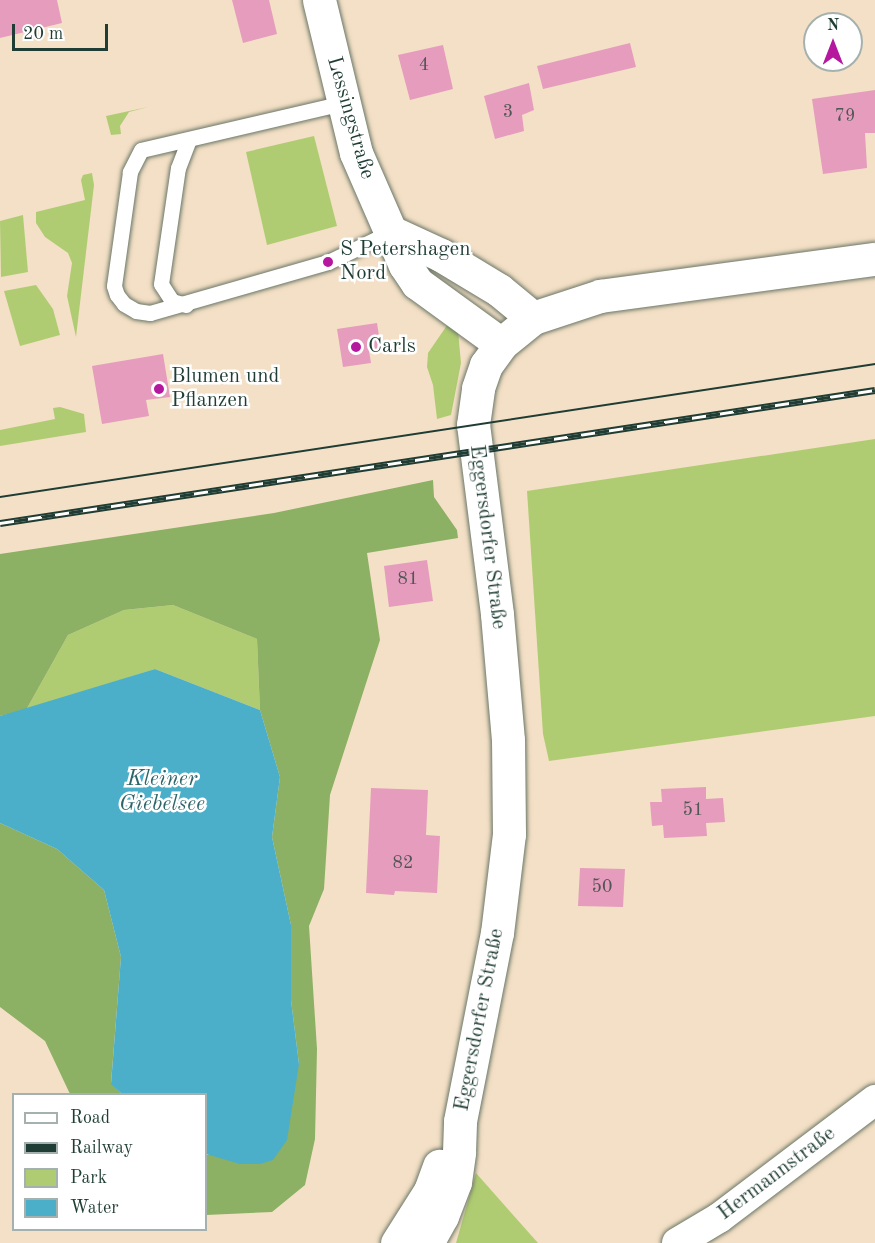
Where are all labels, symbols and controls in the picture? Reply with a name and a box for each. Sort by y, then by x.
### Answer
scale bar [15,12,111,50]
north arrow [803,12,863,72]
text: N [827,18,839,34]
text: 20 m [23,25,63,43]
street label: Lessingstraße [320,54,380,182]
house number: 4 [419,54,429,76]
house number: 3 [503,101,513,123]
house number: 79 [835,105,855,127]
place label: S Petershagen Nord [340,237,471,287]
marker: S Petershagen Nord [321,255,335,269]
place label: Carls [368,334,416,360]
marker: Carls [349,340,363,354]
place label: Blumen und Pflanzen [171,364,279,414]
marker: Blumen und Pflanzen [152,382,166,396]
street label: Eggersdorfer Straße [463,443,511,631]
house number: 81 [398,568,418,590]
water label: Kleiner Giebelsee [119,766,205,818]
house number: 51 [683,799,703,821]
house number: 82 [393,852,413,874]
house number: 50 [592,876,612,898]
street label: Eggersdorfer Straße [450,926,510,1114]
legend [12,1093,207,1231]
text: Road [70,1109,110,1127]
street label: Hermannstraße [713,1122,841,1226]
text: Railway [70,1139,133,1157]
text: Park [70,1169,107,1187]
text: Water [70,1199,119,1217]

